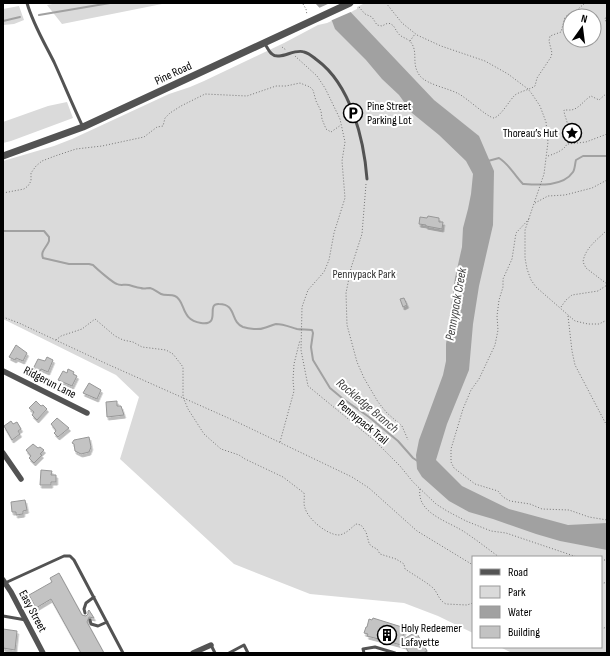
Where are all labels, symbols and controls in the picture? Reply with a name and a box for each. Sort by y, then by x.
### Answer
north arrow [562,8,602,48]
text: N [580,12,589,26]
street label: Pine Road [152,58,194,89]
place label: Pine Street Parking Lot [367,99,412,128]
parking icon: Pine Street Parking Lot [342,102,364,124]
place icon: Thoreau’s Hut [561,122,583,144]
place label: Thoreau’s Hut [503,126,558,141]
water label: Pennypack Creek [442,266,470,342]
park label: Pennypack Park [332,267,396,282]
street label: Ridgerun Lane [21,363,79,402]
water label: Rockledge Branch [333,375,402,437]
street label: Pennypack Trail [334,397,391,448]
legend [472,556,602,648]
text: Road [508,565,528,580]
text: Park [508,585,526,600]
street label: Easy Street [15,588,50,635]
text: Water [508,605,532,620]
place label: Holy Redeemer Lafayette [401,621,462,650]
building icon: Holy Redeemer Lafayette [376,624,398,646]
text: Building [508,625,540,640]

